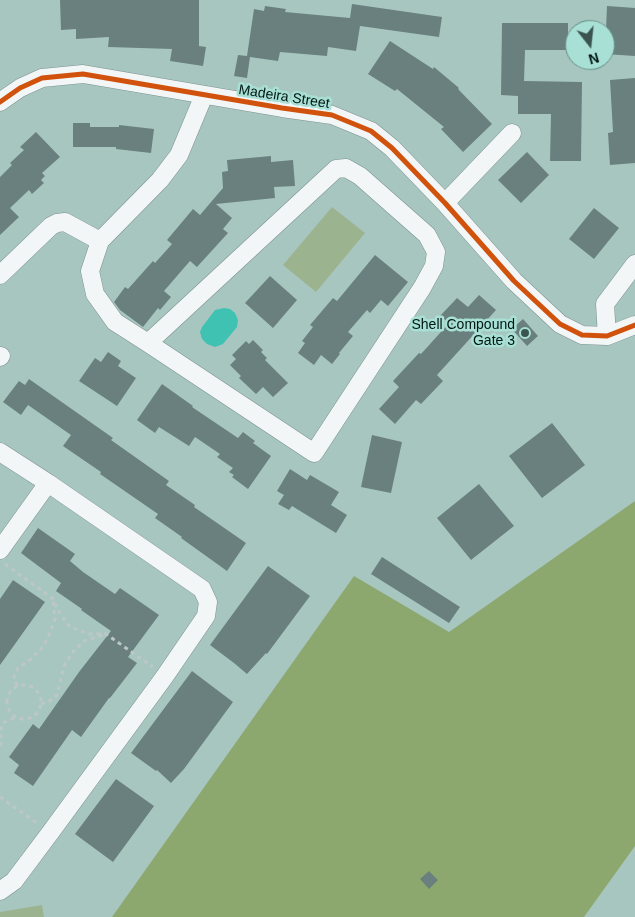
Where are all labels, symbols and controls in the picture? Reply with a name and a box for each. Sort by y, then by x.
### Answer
north arrow [565,20,615,70]
text: N [587,49,601,68]
street label: Madeira Street [237,82,331,112]
place label: Shell Compound Gate 3 [411,317,515,350]
marker: Shell Compound Gate 3 [519,327,531,339]

